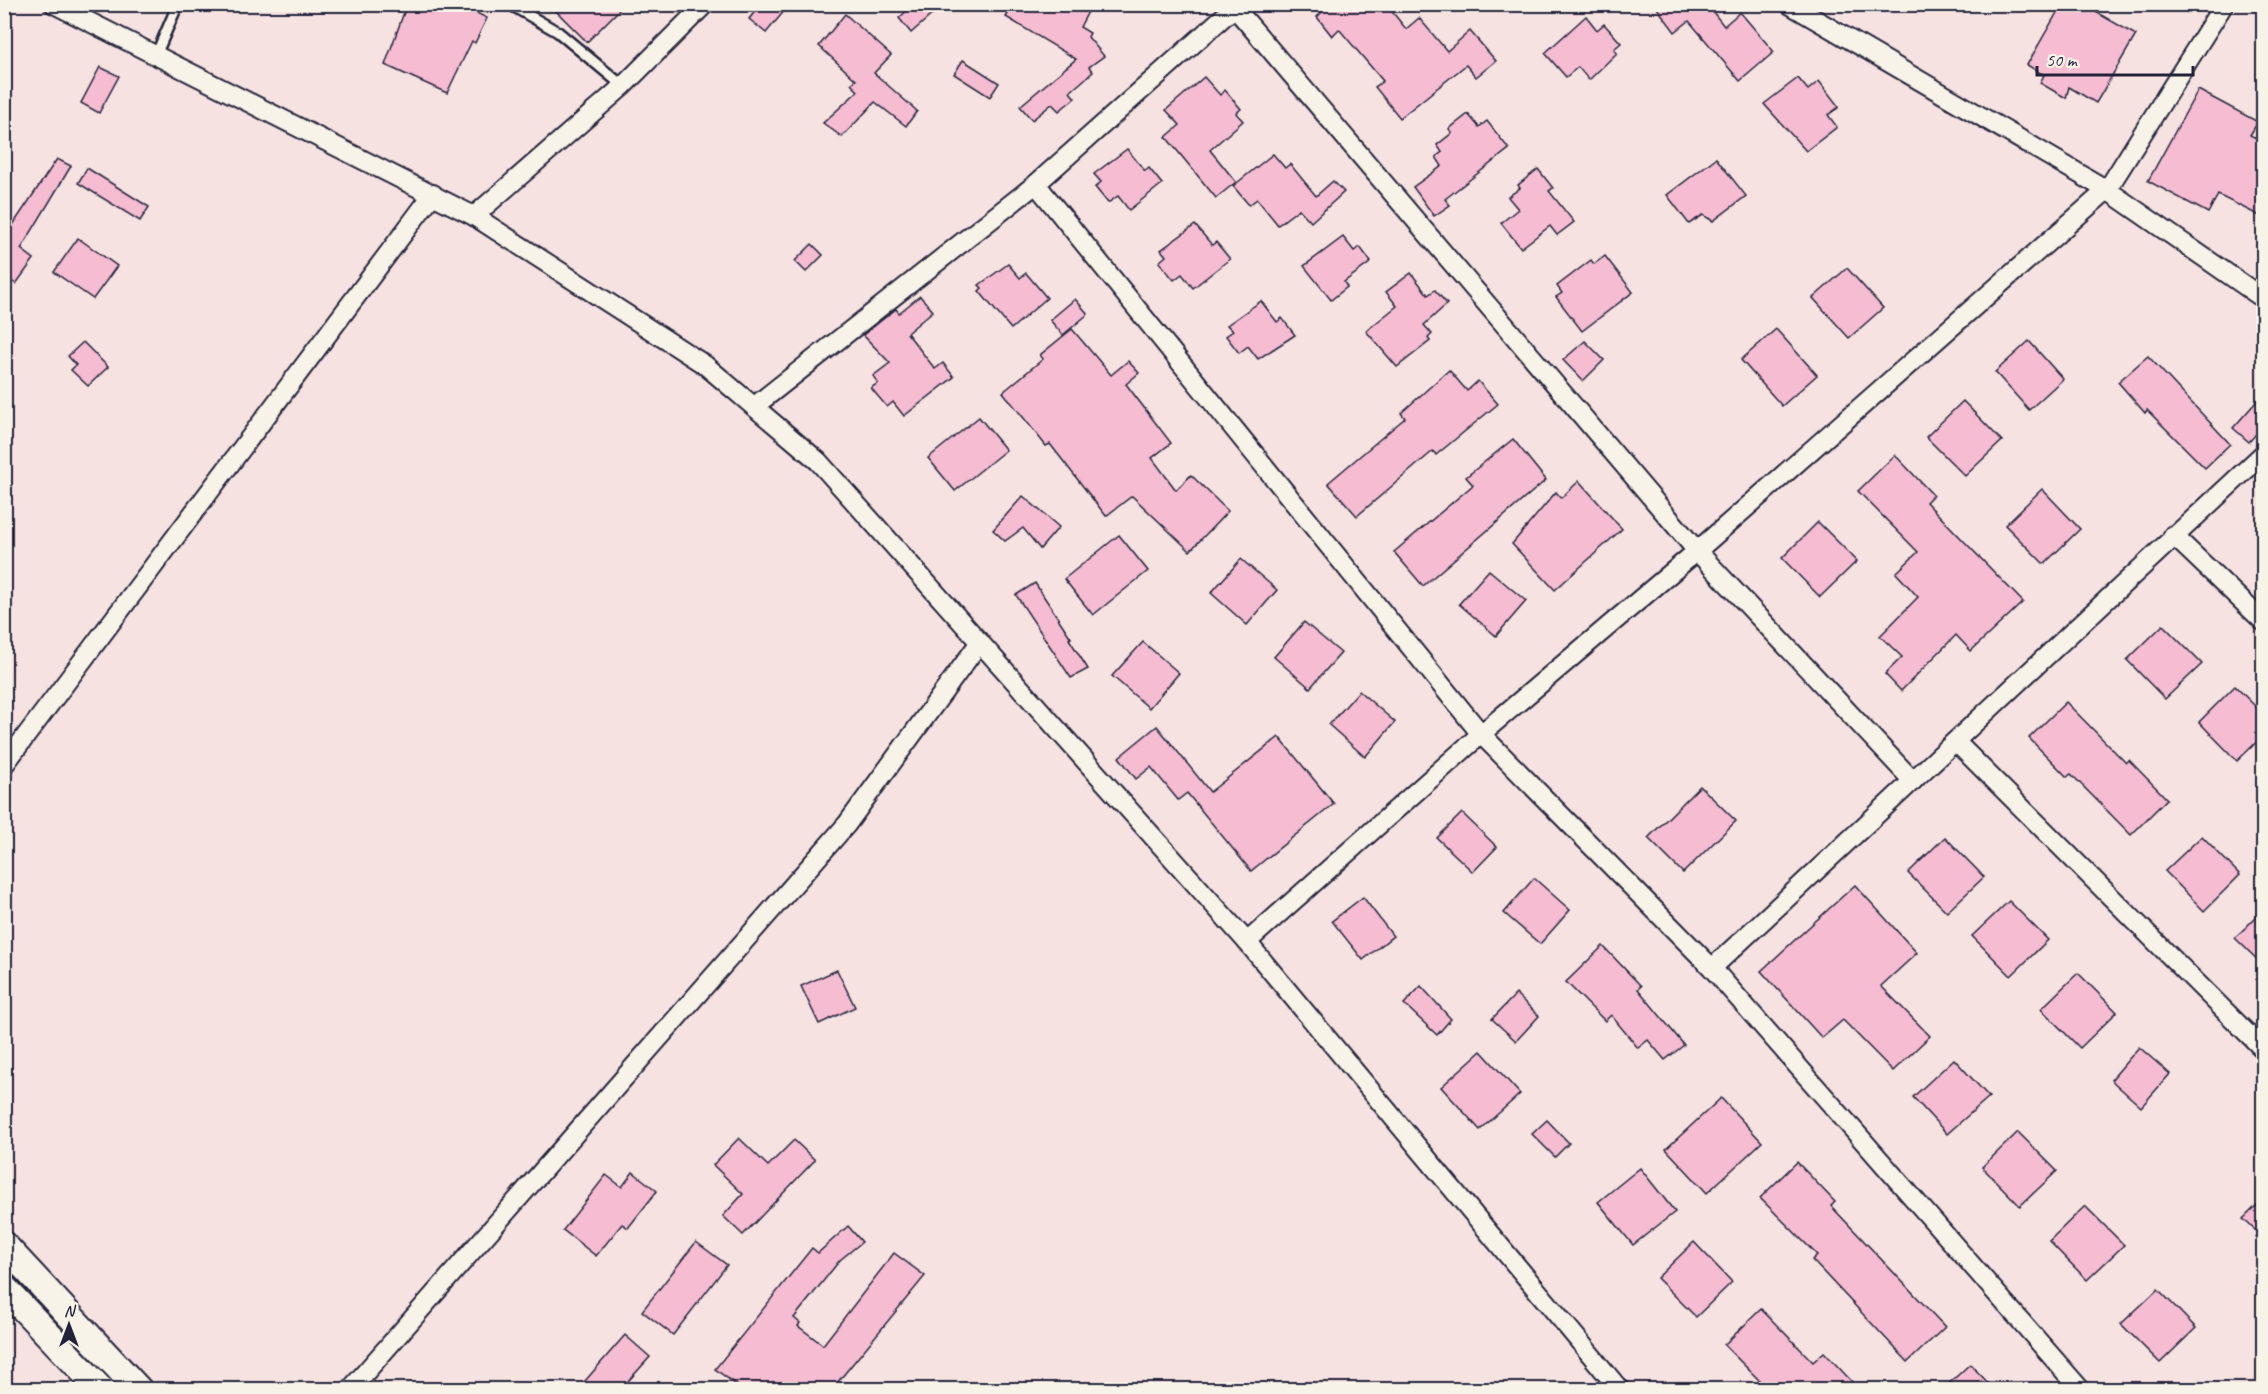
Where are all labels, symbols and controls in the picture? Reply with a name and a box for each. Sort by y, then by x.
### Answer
scale bar [2037,39,2193,77]
text: 50 m [2046,49,2079,71]
north arrow [39,1295,99,1355]
text: N [64,1301,77,1321]

